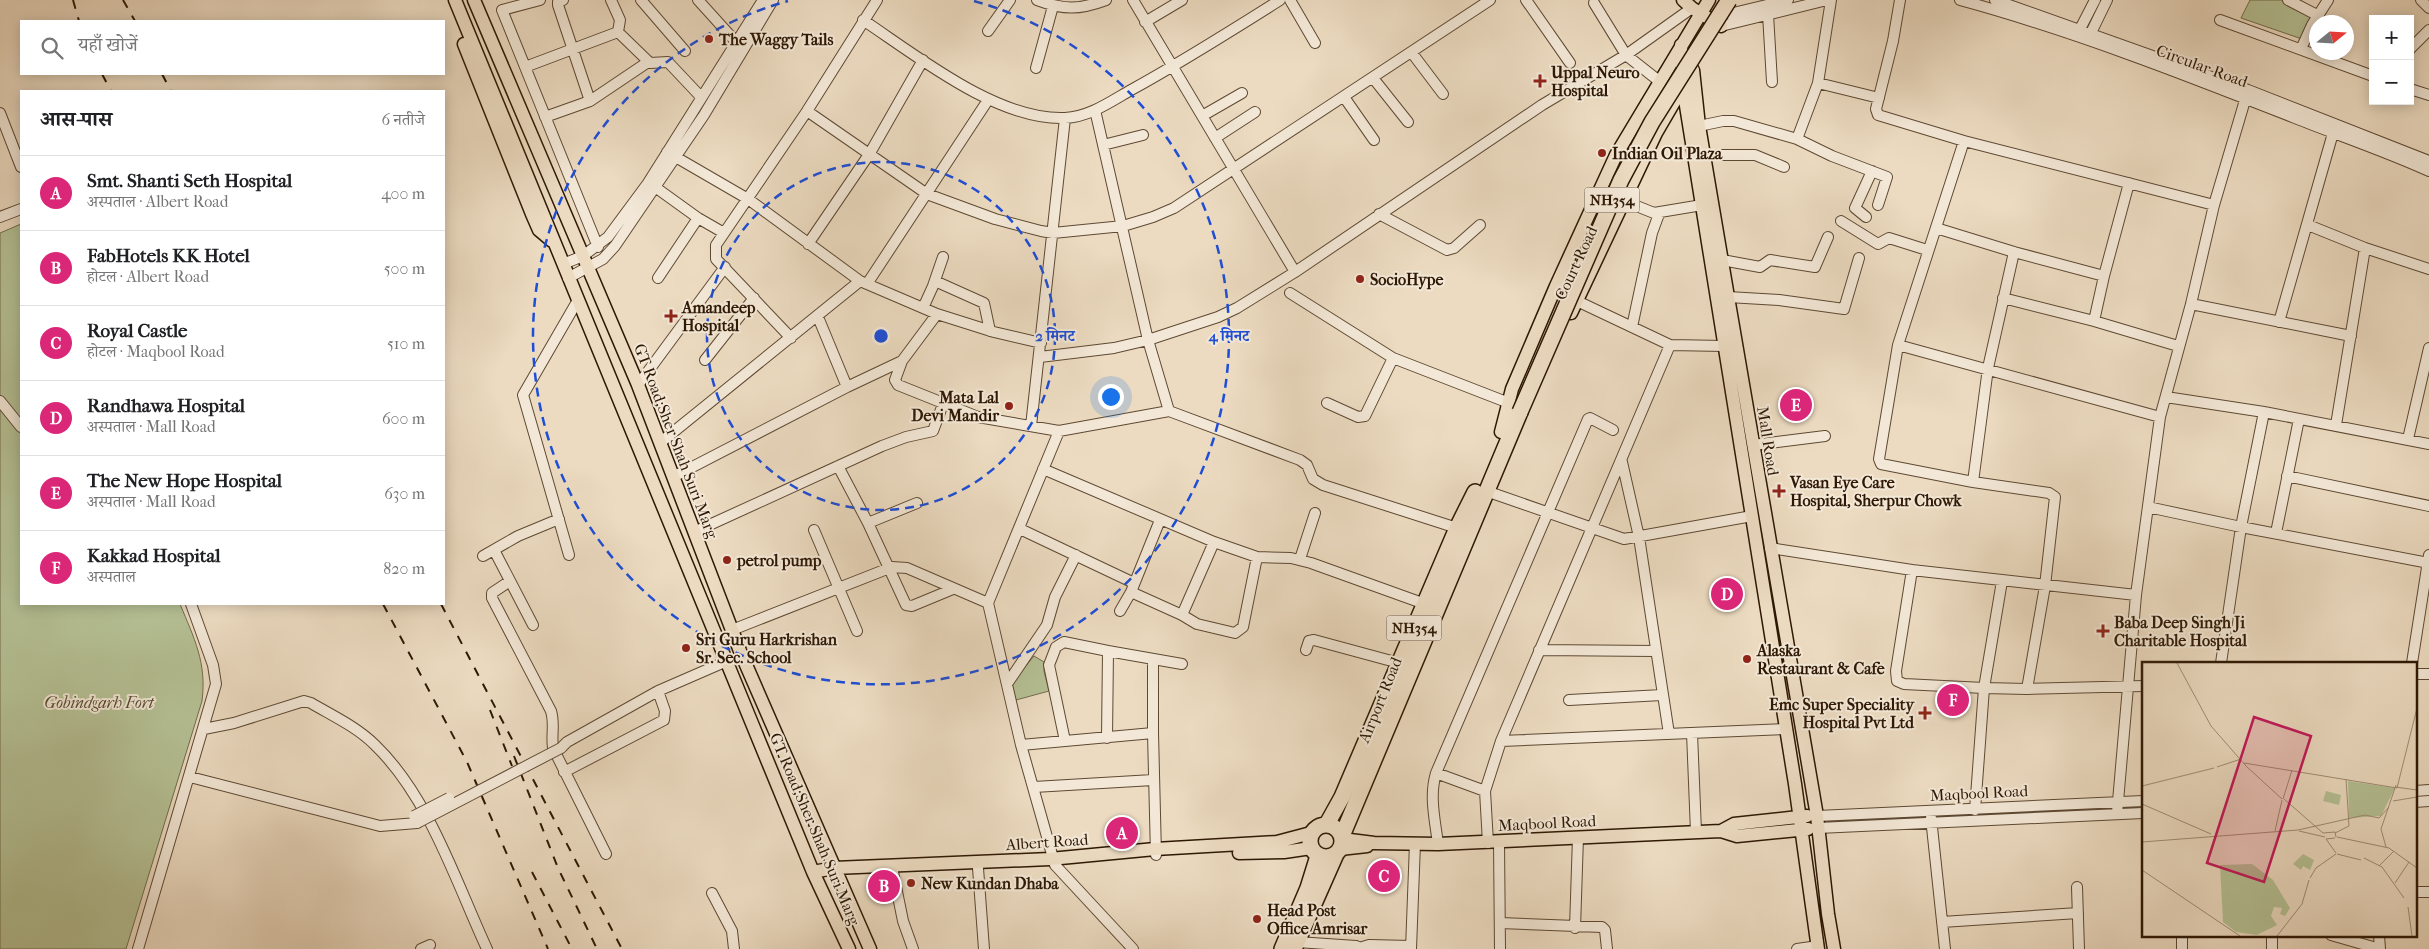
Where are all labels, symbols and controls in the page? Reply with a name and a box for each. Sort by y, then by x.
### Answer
north arrow [2309,15,2354,60]
map controls [2369,15,2414,105]
button: + [2369,15,2414,60]
search box [20,20,445,75]
place label: The Waggy Tails [718,30,833,50]
marker: The Waggy Tails [703,33,715,45]
icon: search [38,34,66,62]
text: यहाँ खोजें [78,34,138,56]
street label: Circular Road [2154,41,2251,91]
button: − [2369,60,2414,105]
place label: Uppal Neuro Hospital [1550,63,1640,101]
marker: Uppal Neuro Hospital [1533,74,1547,88]
text: आस-पास [40,107,112,131]
text: 6 नतीजे [381,110,425,129]
place label: Indian Oil Plaza [1612,144,1723,163]
marker: Indian Oil Plaza [1596,147,1608,159]
text: Smt. Shanti Seth Hospital [87,170,292,192]
text: A [51,184,61,203]
text: 400 m [381,184,425,203]
road number: NH354 [1584,188,1640,212]
text: अस्पताल · Albert Road [87,192,228,211]
street label: Court Road [1551,223,1602,303]
text: FabHotels KK Hotel [87,245,250,267]
text: B [51,259,61,278]
text: 500 m [384,259,425,278]
text: होटल · Albert Road [87,267,209,286]
place label: SocioHype [1370,270,1443,290]
marker: SocioHype [1354,273,1366,285]
place label: Amandeep Hospital [681,298,756,336]
marker: Amandeep Hospital [664,309,678,323]
text: Royal Castle [87,320,187,342]
centre of rings [872,327,890,345]
text: 2 मिनट [1035,327,1076,345]
text: 4 मिनट [1208,327,1251,345]
text: C [51,334,61,353]
text: 510 m [387,334,425,353]
street label: GT Road;Sher Shah Suri Marg [630,341,722,542]
text: होटल · Maqbool Road [87,342,225,361]
your location [1098,384,1124,410]
pin: E [1780,386,1812,424]
place label: Mata Lal Devi Mandir [911,388,1000,425]
text: Randhawa Hospital [87,395,245,417]
marker: Mata Lal Devi Mandir [1003,400,1015,412]
street label: Mall Road [1753,405,1783,477]
text: D [50,409,62,428]
text: 600 m [382,409,425,428]
text: अस्पताल · Mall Road [87,417,216,436]
text: The New Hope Hospital [87,470,282,492]
place label: Vasan Eye Care Hospital, Sherpur Chowk [1789,473,1962,511]
text: E [51,484,61,503]
text: 630 m [384,484,425,503]
marker: Vasan Eye Care Hospital, Sherpur Chowk [1772,484,1786,498]
text: अस्पताल · Mall Road [87,492,216,511]
text: Kakkad Hospital [87,545,221,567]
place label: petrol pump [736,551,822,571]
marker: petrol pump [721,554,733,566]
text: F [52,559,60,578]
text: 820 m [383,559,425,578]
text: अस्पताल [87,567,136,586]
pin: D [1711,575,1743,613]
place label: Baba Deep Singh Ji Charitable Hospital [2114,613,2247,651]
road number: NH354 [1386,616,1442,640]
marker: Baba Deep Singh Ji Charitable Hospital [2096,624,2110,638]
place label: Sri Guru Harkrishan Sr. Sec. School [696,630,838,667]
place label: Alaska Restaurant & Cafe [1756,641,1885,678]
marker: Sri Guru Harkrishan Sr. Sec. School [680,642,692,654]
marker: Alaska Restaurant & Cafe [1741,653,1753,665]
street label: Airport Road [1354,654,1406,747]
inset map [2142,662,2416,936]
pin: F [1937,681,1969,719]
park label: Gobindgarh Fort [44,693,155,712]
place label: Emc Super Speciality Hospital Pvt Ltd [1769,695,1915,733]
marker: Emc Super Speciality Hospital Pvt Ltd [1918,706,1932,720]
street label: GT Road;Sher Shah Suri Marg [766,730,864,929]
street label: Maqbool Road [1929,781,2029,805]
street label: Maqbool Road [1497,811,1597,835]
pin: A [1106,814,1138,852]
street label: Albert Road [1004,830,1089,854]
pin: C [1368,857,1400,895]
pin: B [868,867,900,905]
place label: New Kundan Dhaba [921,874,1059,893]
marker: New Kundan Dhaba [905,877,917,889]
place label: Head Post Office Amrisar [1267,901,1369,938]
marker: Head Post Office Amrisar [1251,913,1263,925]

